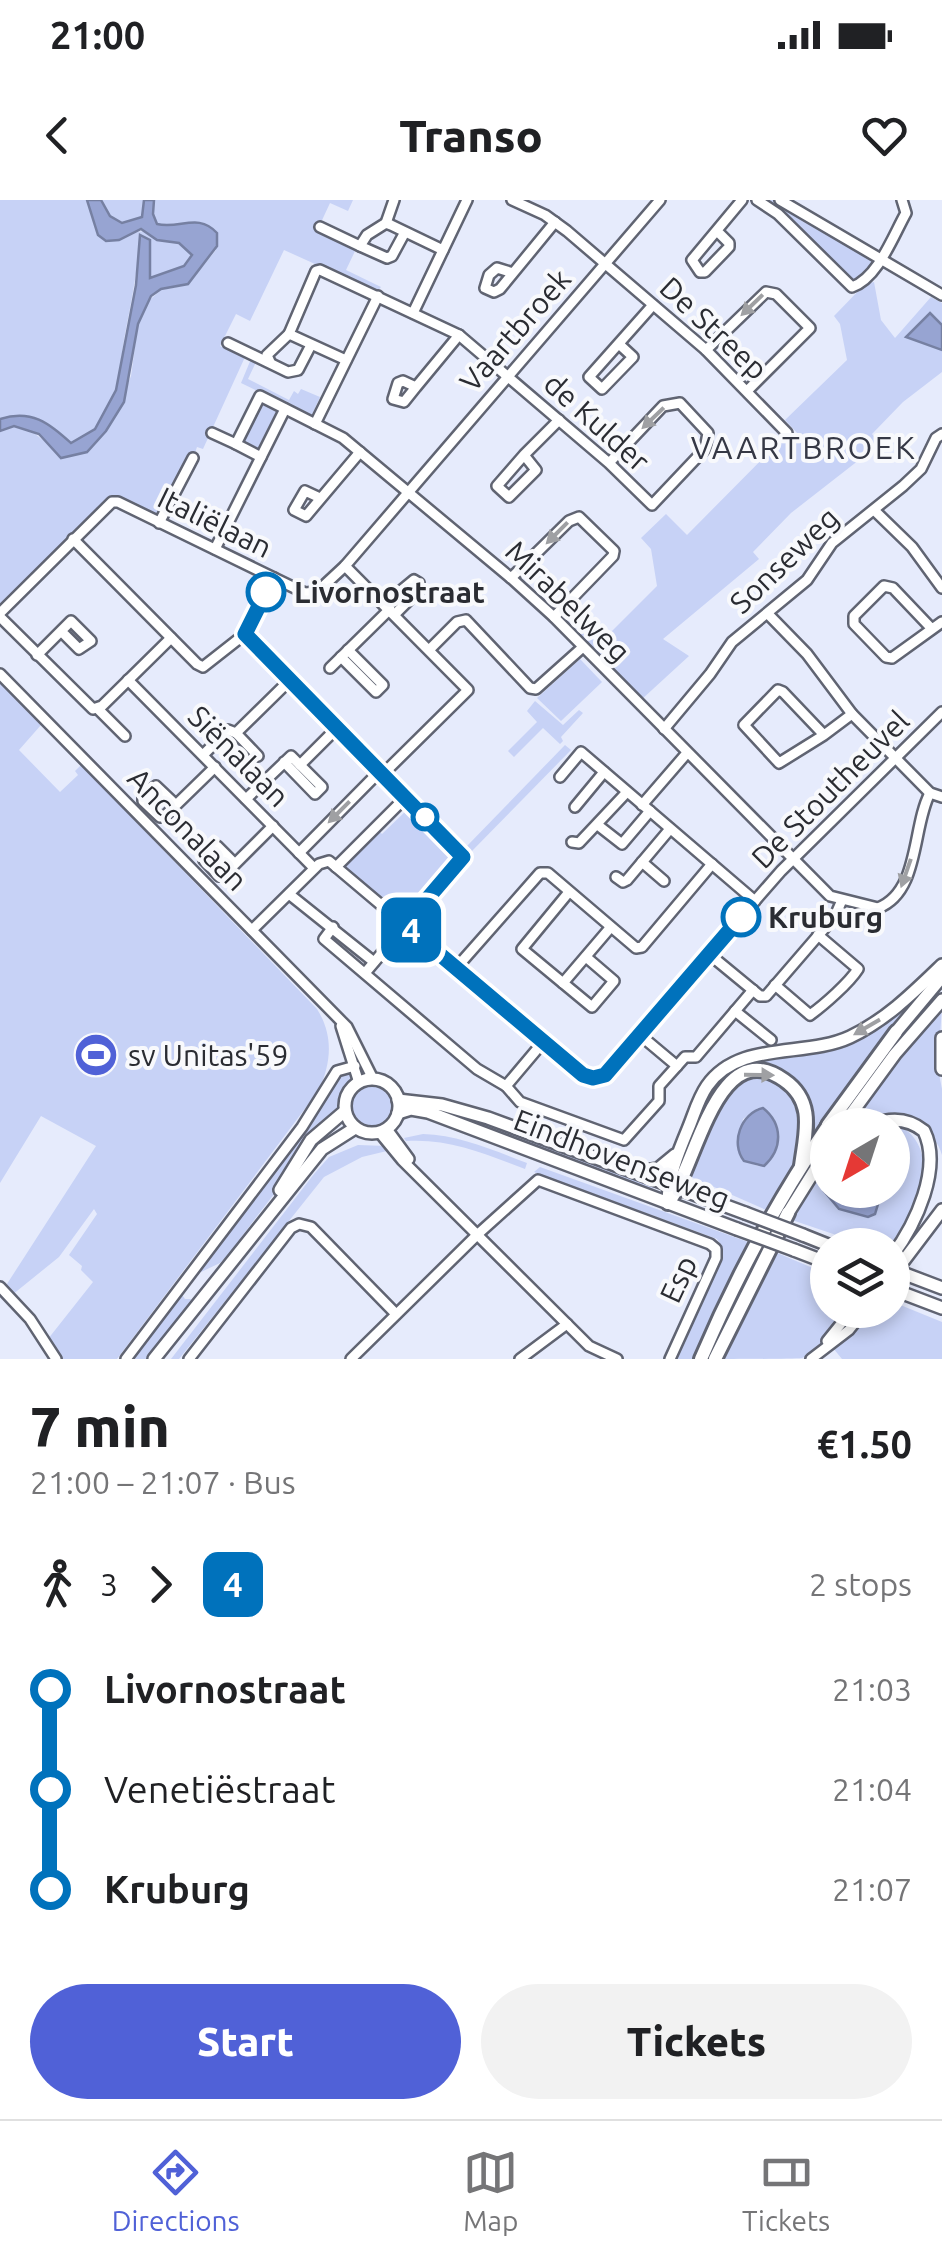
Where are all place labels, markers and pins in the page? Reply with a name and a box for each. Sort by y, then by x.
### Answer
marker: Livornostraat [247,573,285,611]
place label: Livornostraat [294,575,485,609]
unlabelled marker [412,804,438,830]
marker: Kruburg [722,898,760,936]
place label: Kruburg [768,900,883,934]
sports icon: sv Unitas'59 [73,1032,119,1078]
place label: sv Unitas'59 [128,1038,288,1072]

